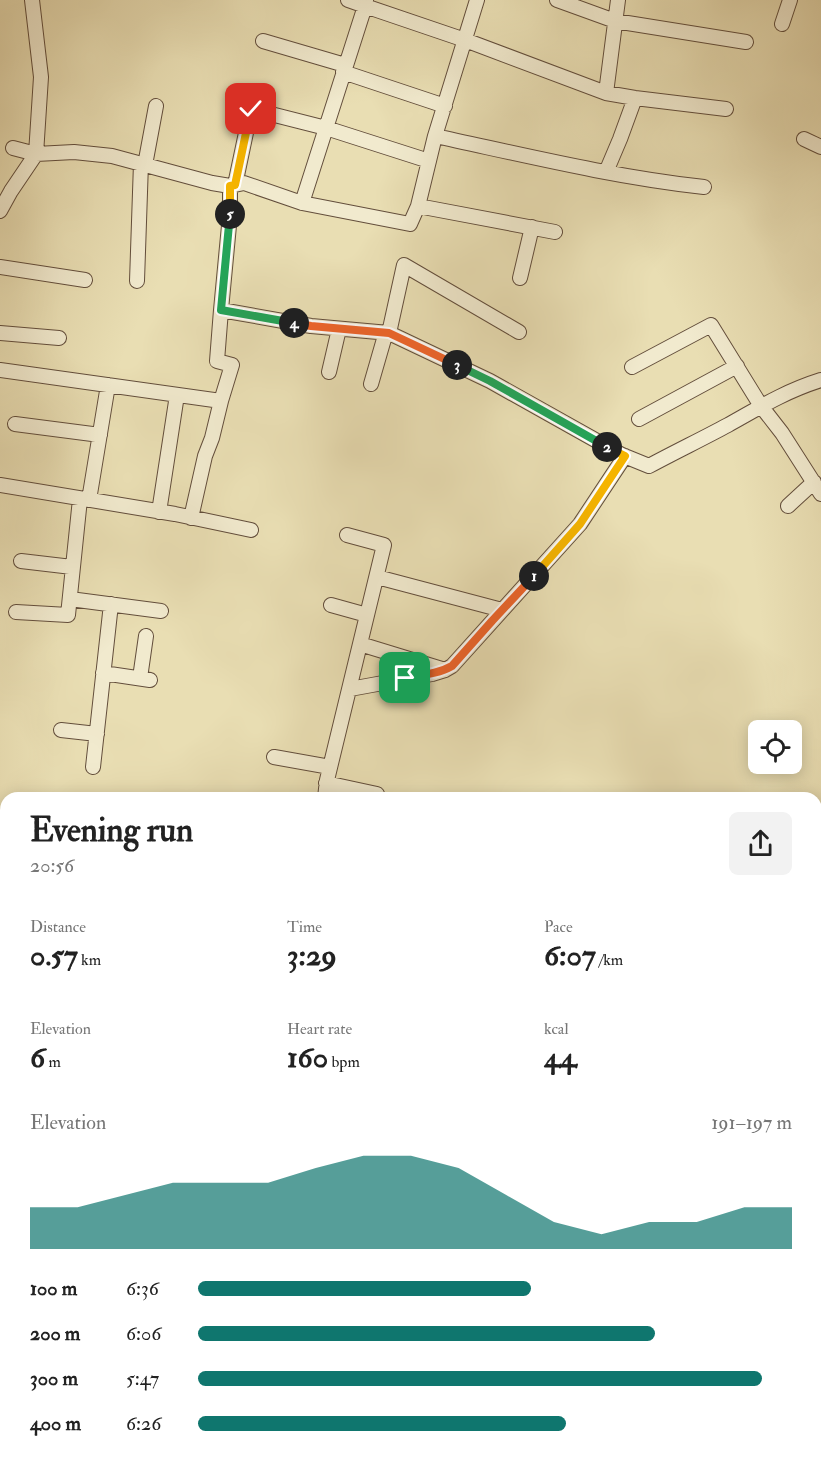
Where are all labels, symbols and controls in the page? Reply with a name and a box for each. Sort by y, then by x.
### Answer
pin [225,83,276,134]
icon: check [234,92,267,125]
pin: 5 [215,199,245,229]
text: 5 [226,204,234,224]
pin: 4 [279,308,309,338]
text: 4 [290,313,298,333]
pin: 3 [442,350,472,380]
text: 3 [454,355,460,375]
pin: 2 [592,432,622,462]
text: 2 [603,437,611,457]
pin: 1 [519,561,549,591]
text: 1 [531,566,537,586]
pin [379,652,430,703]
icon: arrive [388,661,421,694]
map controls [748,720,802,774]
button: locate [748,720,802,774]
text: Evening run [30,810,193,851]
button: share [729,812,792,875]
text: 20:56 [30,853,74,878]
text: Distance [30,917,86,937]
text: Time [287,917,322,937]
text: Pace [544,917,573,937]
text: 0.57 [30,937,78,974]
text: 3:29 [287,937,337,974]
text: 6:07 [544,937,596,974]
text: km [78,950,101,970]
text: /km [596,950,623,970]
text: Elevation [30,1019,91,1039]
text: Heart rate [287,1019,352,1039]
text: kcal [544,1019,569,1039]
text: 6 [30,1039,45,1076]
text: 160 [287,1039,328,1076]
text: 44 [544,1039,576,1076]
text: m [45,1052,61,1072]
text: bpm [328,1052,360,1072]
text: Elevation [30,1110,106,1135]
text: 191–197 m [711,1110,792,1135]
text: 100 m [30,1276,77,1301]
text: 6:36 [126,1276,159,1301]
text: 200 m [30,1321,80,1346]
text: 6:06 [126,1321,161,1346]
text: 300 m [30,1366,78,1391]
text: 5:47 [126,1366,159,1391]
text: 400 m [30,1411,81,1436]
text: 6:26 [126,1411,161,1436]

